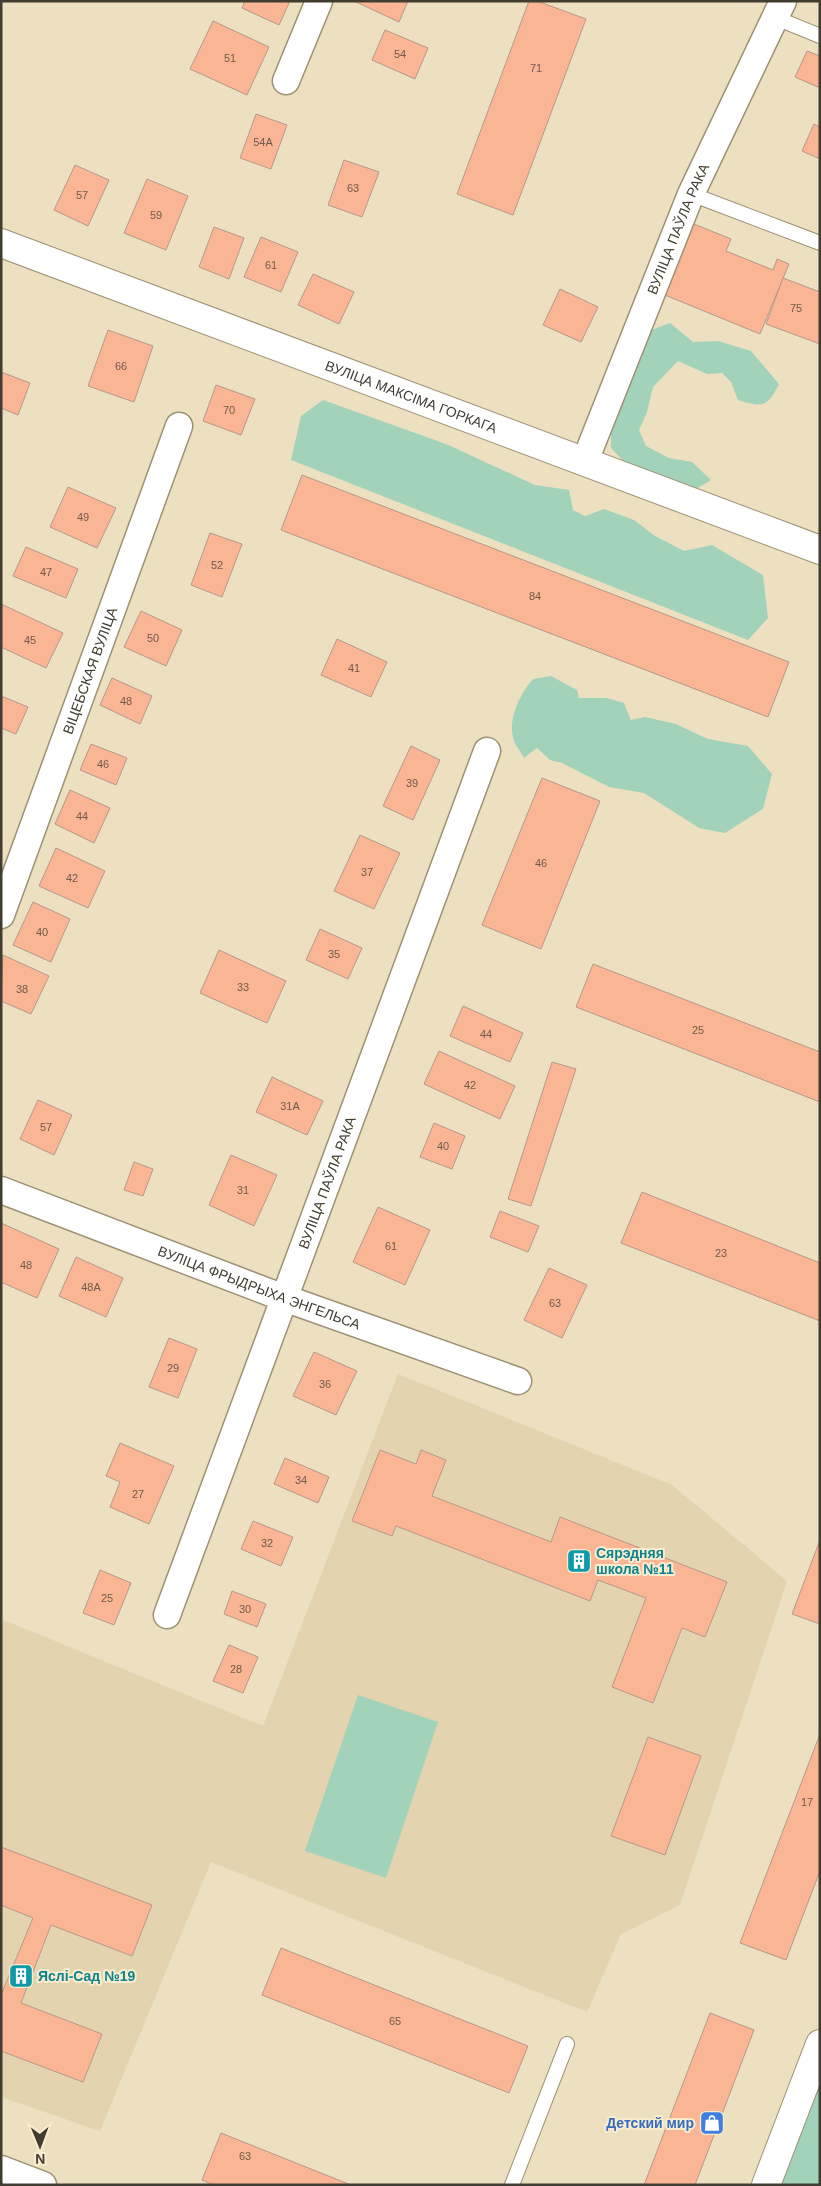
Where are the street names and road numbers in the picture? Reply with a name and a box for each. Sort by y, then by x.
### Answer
street label: ВУЛІЦА ПАЎЛА РАКА [644,160,713,297]
street label: ВУЛІЦА МАКСІМА ГОРКАГА [323,357,500,436]
street label: ВІЦЕБСКАЯ ВУЛІЦА [60,605,121,736]
street label: ВУЛІЦА ПАЎЛА РАКА [295,1114,359,1251]
street label: ВУЛІЦА ФРЫДРЫХА ЭНГЕЛЬСА [156,1243,363,1333]

